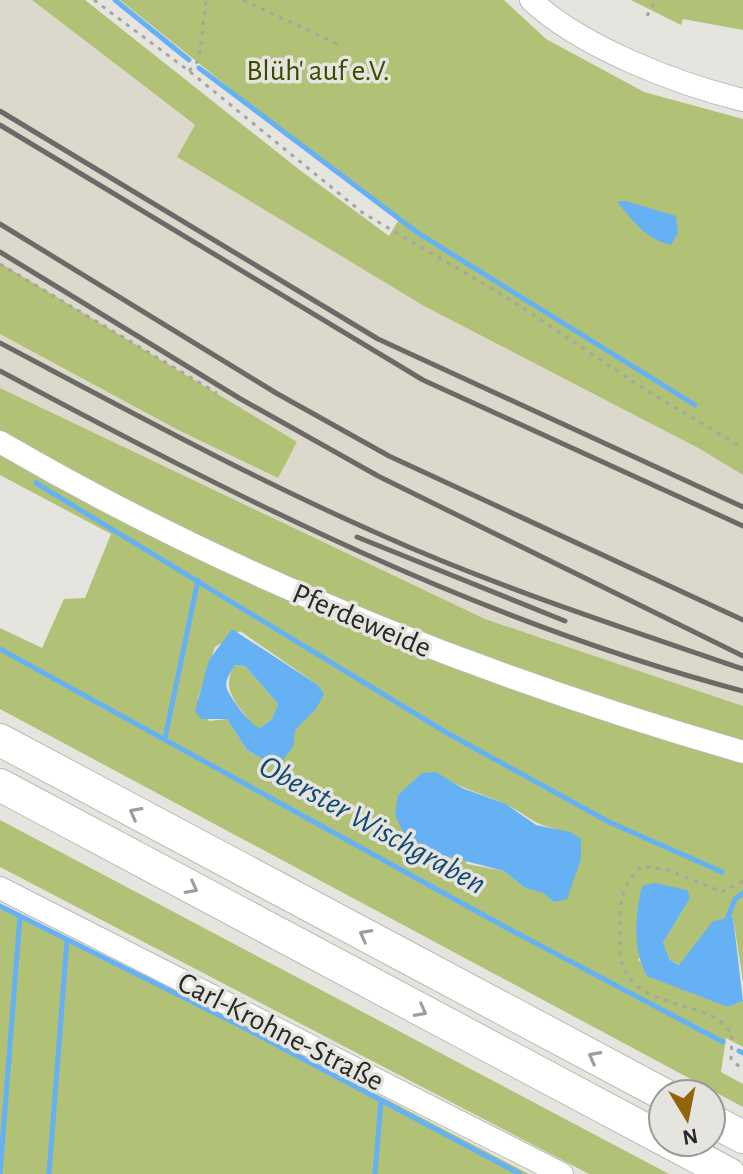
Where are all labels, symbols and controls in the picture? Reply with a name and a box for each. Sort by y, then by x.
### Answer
park label: Blüh' auf e.V. [246,56,390,86]
street label: Pferdeweide [288,578,435,664]
water label: Oberster Wischgraben [254,749,491,900]
one-way arrow [129,807,144,822]
one-way arrow [184,878,199,893]
one-way arrow [359,929,373,945]
street label: Carl-Krohne-Straße [173,967,388,1097]
one-way arrow [413,1001,428,1016]
one-way arrow [588,1052,603,1067]
north arrow [647,1078,727,1158]
text: N [681,1125,700,1149]

